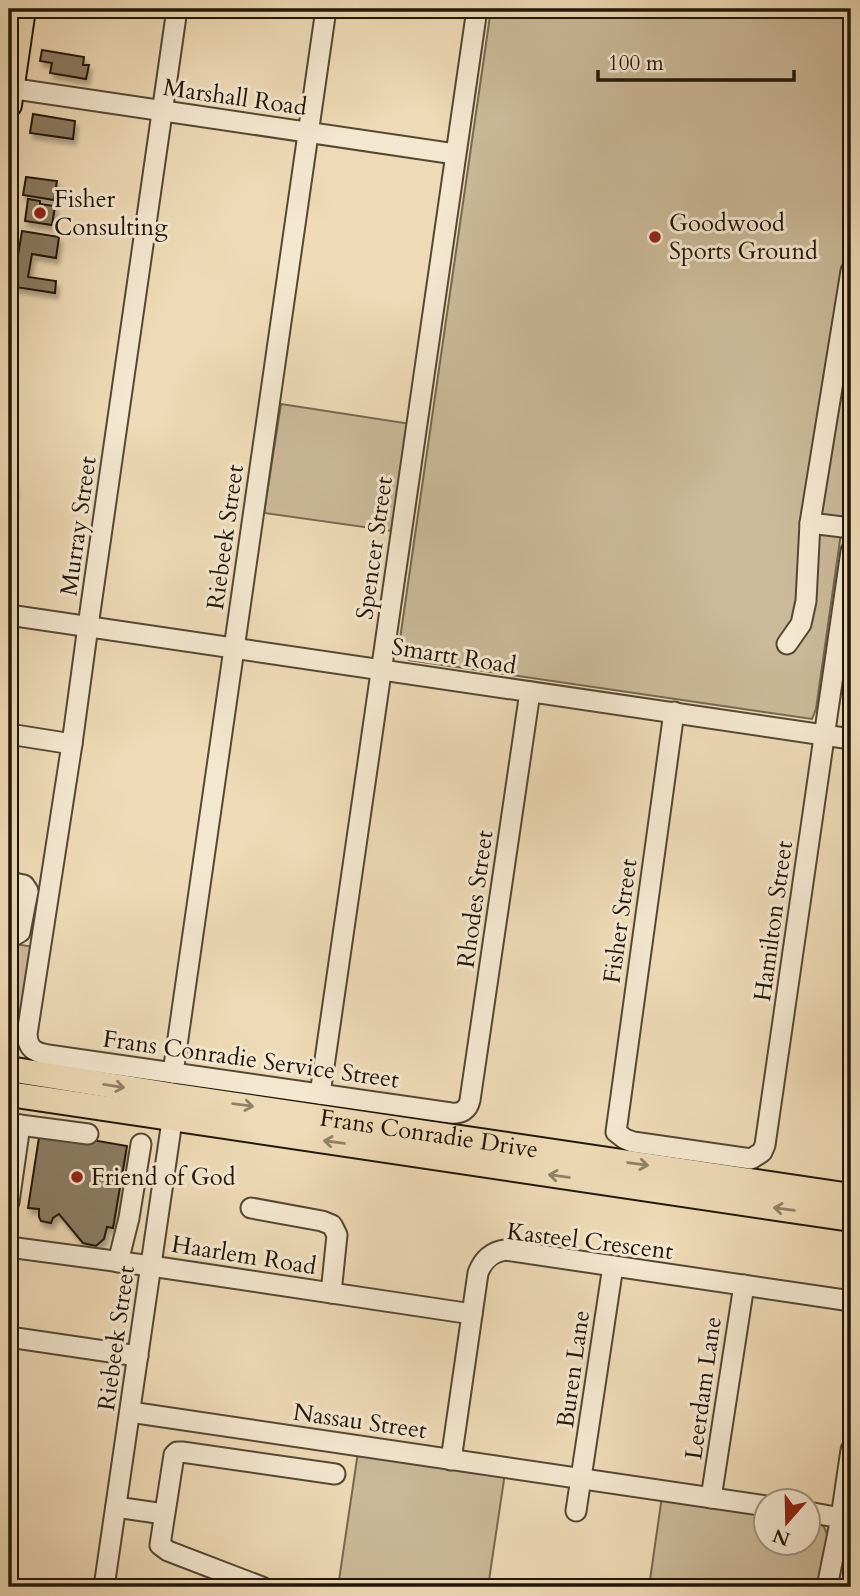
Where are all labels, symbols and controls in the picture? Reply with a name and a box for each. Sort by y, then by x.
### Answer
scale bar [598,38,794,82]
text: 100 m [608,49,664,78]
street label: Marshall Road [161,71,309,124]
place label: Fisher Consulting [54,183,168,244]
marker: Fisher Consulting [32,205,48,221]
place label: Goodwood Sports Ground [669,207,818,268]
marker: Goodwood Sports Ground [647,229,663,245]
street label: Murray Street [52,454,105,598]
street label: Riebeek Street [199,462,252,612]
street label: Spencer Street [348,474,401,622]
street label: Smartt Road [389,630,519,683]
street label: Rhodes Street [450,828,502,970]
street label: Hamilton Street [746,838,801,1004]
street label: Fisher Street [595,856,646,985]
street label: Frans Conradie Service Street [101,1022,401,1097]
one-way arrow [102,1080,125,1093]
one-way arrow [231,1099,254,1112]
street label: Frans Conradie Drive [318,1102,540,1166]
one-way arrow [323,1136,346,1149]
one-way arrow [626,1158,649,1171]
place label: Friend of God [91,1161,236,1194]
marker: Friend of God [69,1169,85,1185]
one-way arrow [548,1169,571,1182]
one-way arrow [773,1202,796,1215]
street label: Kasteel Crescent [505,1215,675,1268]
street label: Haarlem Road [169,1228,319,1283]
street label: Riebeek Street [90,1263,143,1413]
street label: Buren Lane [549,1308,598,1430]
street label: Leerdam Lane [677,1314,730,1462]
street label: Nassau Street [291,1396,429,1447]
north arrow [752,1488,822,1558]
text: N [769,1522,794,1552]

